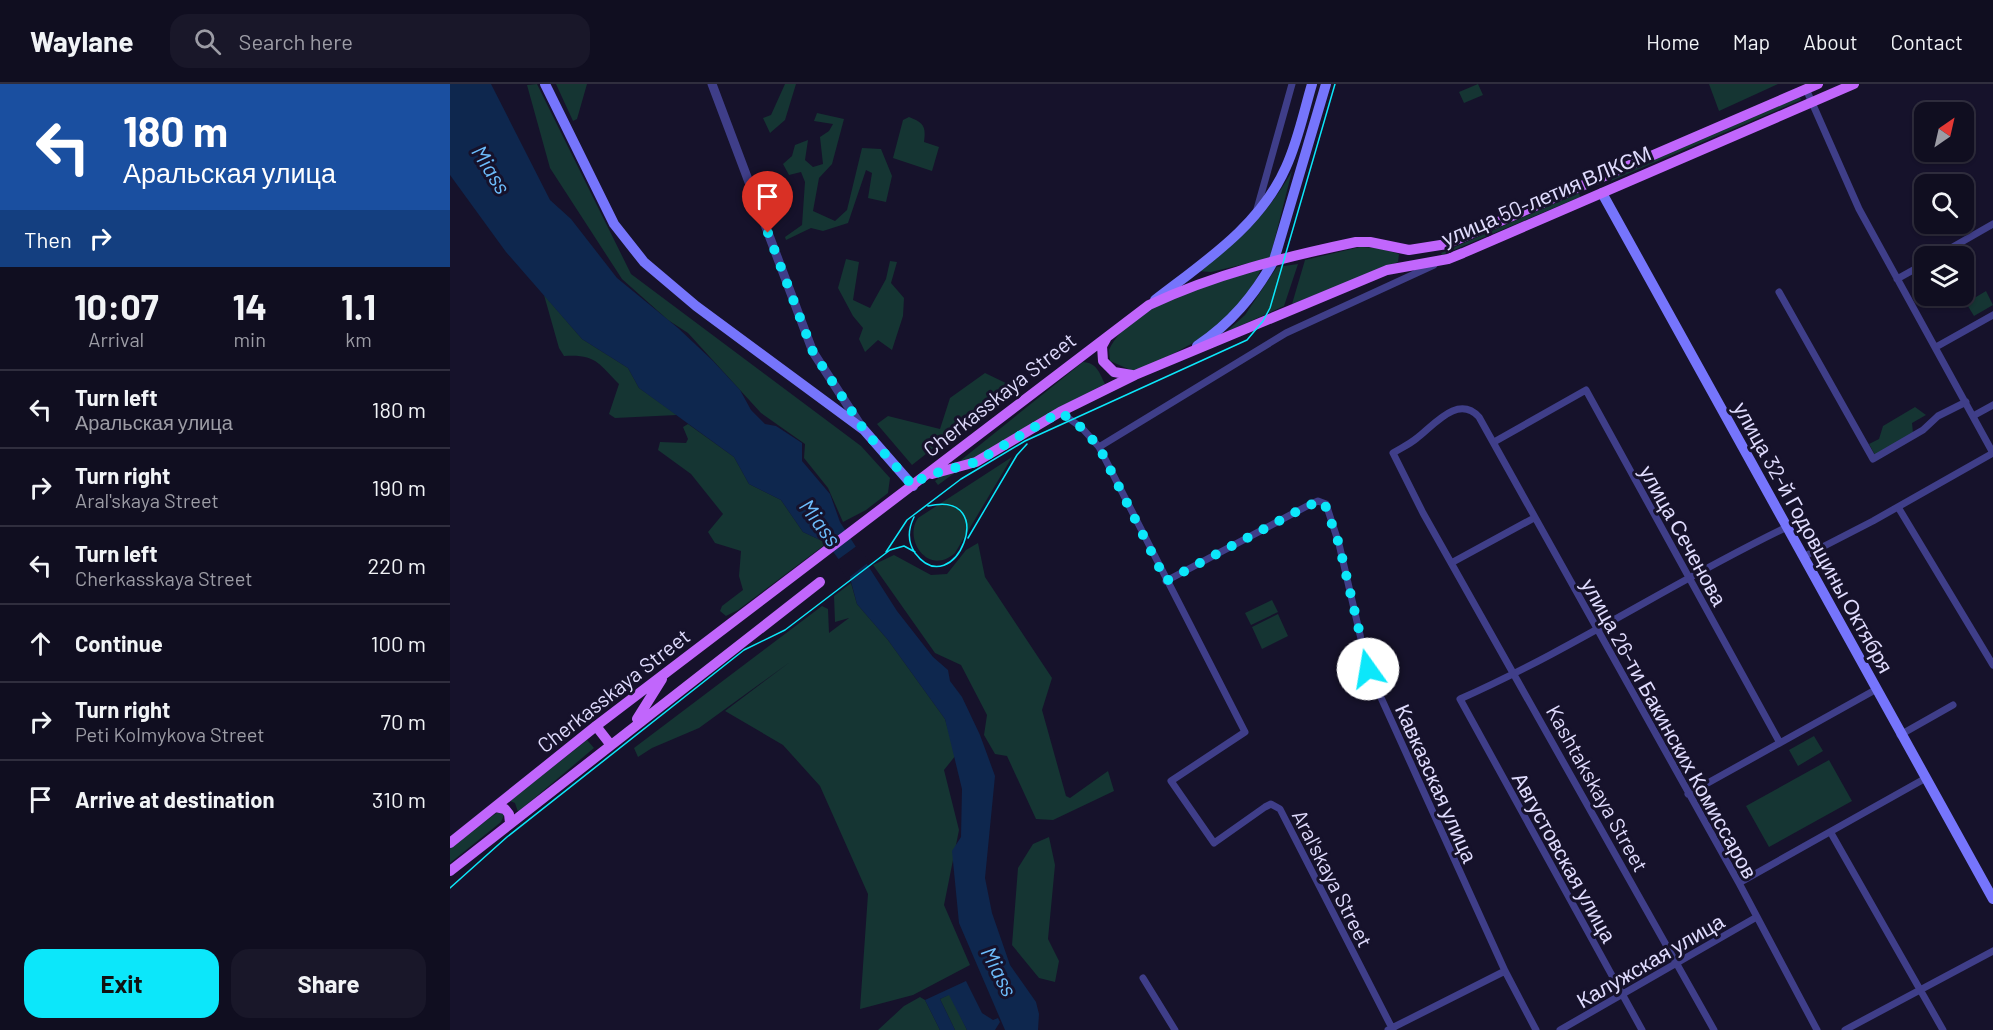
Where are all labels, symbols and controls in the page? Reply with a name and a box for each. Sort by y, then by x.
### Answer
search box [170,14,590,68]
text: Waylane [30,24,134,58]
icon: search [191,25,224,58]
text: Search here [239,28,353,54]
text: Home [1646,29,1700,54]
text: Map [1733,29,1770,54]
text: About [1803,29,1858,54]
text: Contact [1891,29,1963,54]
north arrow [1914,102,1974,162]
map controls [1914,102,1974,306]
text: 180 m [123,105,228,155]
icon: left [24,108,102,186]
water label: Miass [467,140,517,198]
street label: улица 50-летия ВЛКСМ [1438,140,1654,250]
text: Аральская улица [123,156,336,188]
pin [742,171,793,233]
button: search [1914,174,1974,234]
icon: arrive [751,180,784,213]
icon: right [84,222,117,255]
text: Then [24,226,72,252]
button: layers [1914,246,1974,306]
text: 10:07 [74,284,159,327]
text: 14 [233,284,267,327]
text: 1.1 [341,284,376,327]
text: Arrival [88,327,144,351]
text: min [234,327,266,351]
text: km [345,327,372,351]
street label: Cherkasskaya Street [918,327,1080,461]
text: Turn left [75,384,158,410]
icon: left [24,393,57,426]
text: 180 m [372,396,426,422]
street label: улица 32-й Годовщины Октября [1729,397,1899,677]
text: Аральская улица [75,410,233,434]
street label: улица Сеченова [1635,460,1733,610]
text: Turn right [75,462,170,488]
icon: right [24,471,57,504]
text: 190 m [372,474,426,500]
text: Aral'skaya Street [75,488,219,512]
water label: Miass [795,493,847,551]
text: Turn left [75,540,158,566]
icon: left [24,549,57,582]
text: 220 m [367,552,426,578]
text: Cherkasskaya Street [75,566,252,590]
street label: улица 26-ти Бакинских Комиссаров [1577,574,1763,882]
street label: Cherkasskaya Street [532,623,694,757]
icon: ahead [24,627,57,660]
text: Continue [75,630,163,656]
text: 100 m [371,630,426,656]
position arrow [1336,637,1400,701]
text: Turn right [75,696,170,722]
street label: Кавказская улица [1391,700,1483,866]
street label: Kashtakskaya Street [1542,700,1654,876]
icon: right [24,705,57,738]
text: 70 m [381,708,426,734]
text: Peti Kolmykova Street [75,722,265,746]
street label: Августовская улица [1508,768,1622,947]
icon: arrive [24,783,57,816]
text: Arrive at destination [75,786,274,812]
text: 310 m [372,786,426,812]
street label: Aral'skaya Street [1288,805,1378,951]
street label: Калужская улица [1572,907,1728,1012]
water label: Miass [976,942,1024,1000]
button: Exit [24,949,219,1018]
button: Share [231,949,426,1018]

